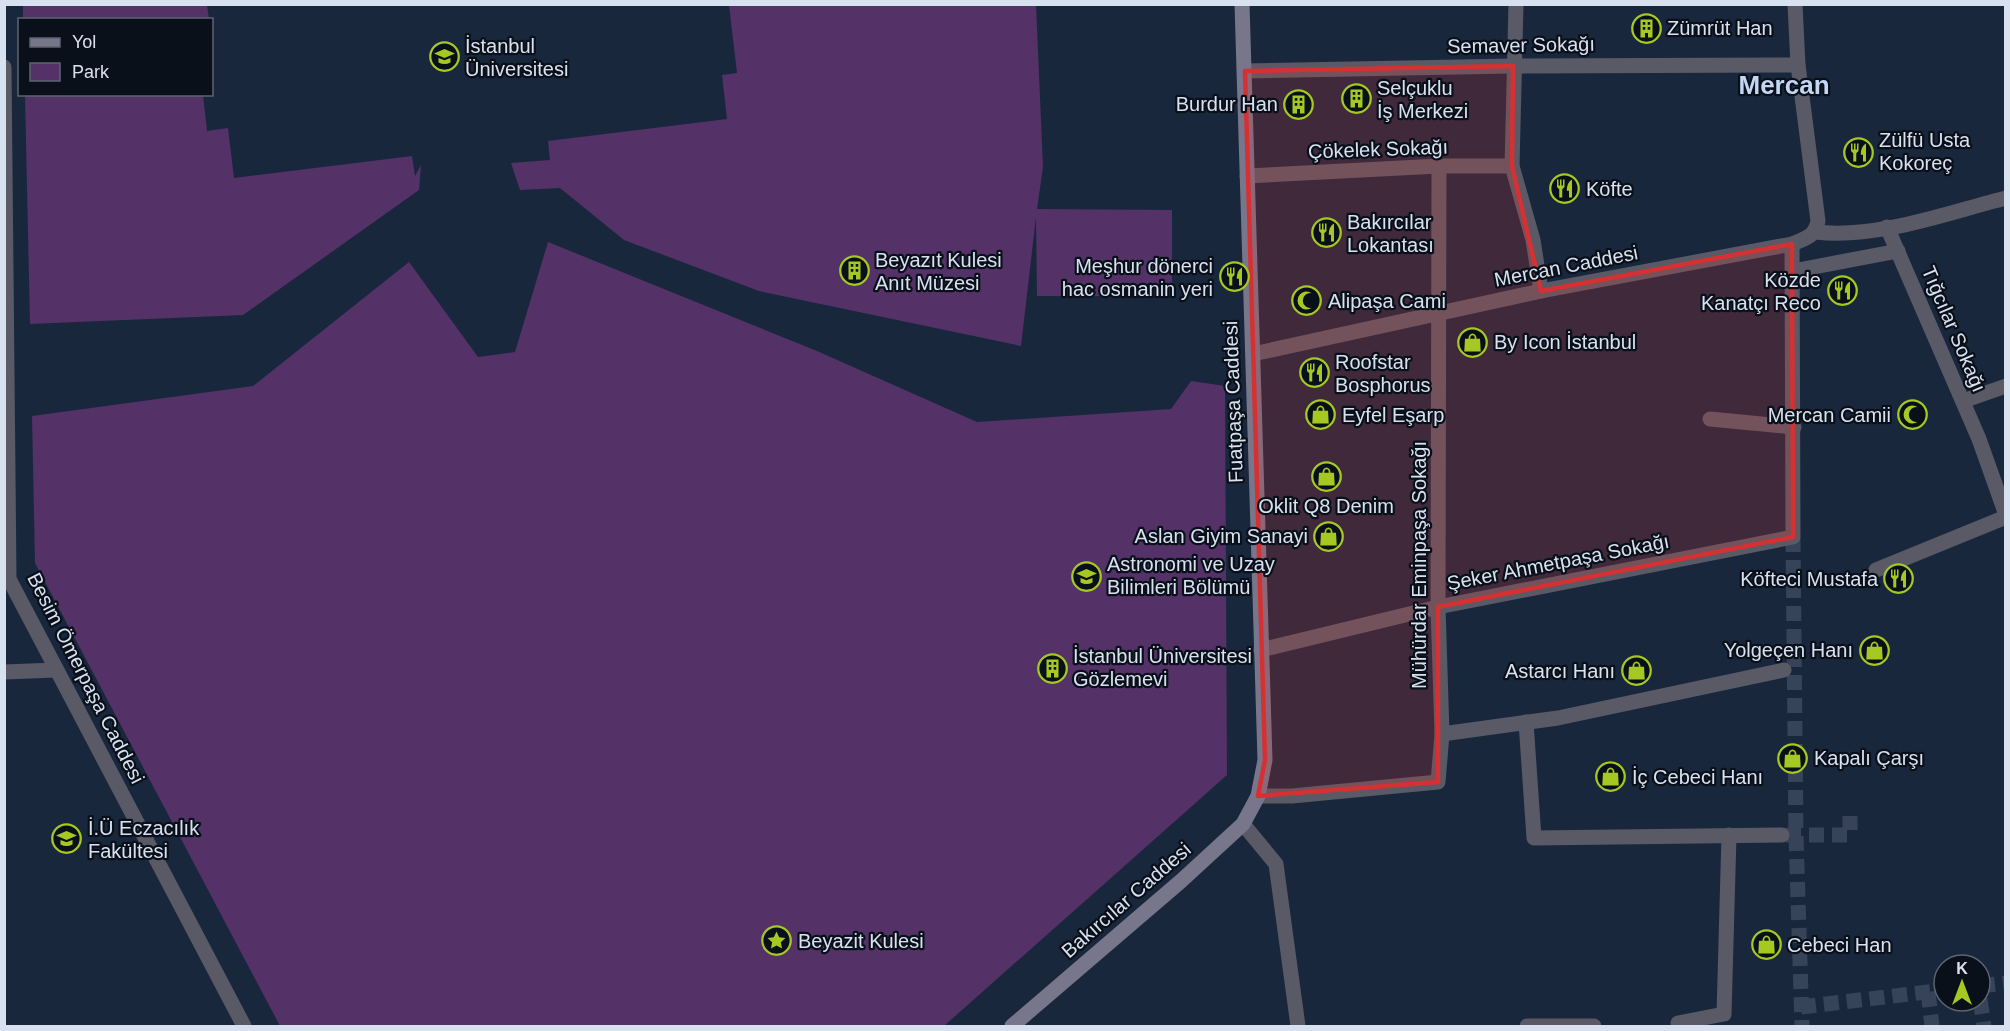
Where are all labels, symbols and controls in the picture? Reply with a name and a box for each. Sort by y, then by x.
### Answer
building icon: Zümrüt Han [1630,12,1662,44]
place label: Zümrüt Han [1667,17,1773,39]
legend [18,18,213,96]
text: Yol [72,32,96,52]
street label: Semaver Sokağı [1447,33,1595,57]
place label: İstanbul Üniversitesi [465,35,568,80]
school or university icon: İstanbul Üniversitesi [428,41,460,73]
text: Park [72,62,110,82]
district label: Mercan [1738,70,1830,100]
place label: Selçuklu İş Merkezi [1377,77,1468,122]
building icon: Selçuklu İş Merkezi [1340,83,1372,115]
building icon: Burdur Han [1283,88,1315,120]
place label: Burdur Han [1176,93,1278,115]
place label: Zülfü Usta Kokoreç [1879,129,1971,174]
street label: Çökelek Sokağı [1308,136,1448,162]
restaurant icon: Zülfü Usta Kokoreç [1842,136,1874,168]
restaurant icon: Köfte [1549,173,1581,205]
place label: Köfte [1586,178,1633,200]
place label: Bakırcılar Lokantası [1347,211,1434,256]
restaurant icon: Bakırcılar Lokantası [1310,217,1342,249]
street label: Mercan Caddesi [1492,241,1640,291]
place label: Beyazıt Kulesi Anıt Müzesi [875,249,1002,294]
building icon: Beyazıt Kulesi Anıt Müzesi [838,255,870,287]
place label: Meşhur dönerci hac osmanin yeri [1062,255,1213,300]
restaurant icon: Meşhur dönerci hac osmanin yeri [1218,261,1250,293]
street label: Tığcılar Sokağı [1918,263,1990,395]
place label: Közde Kanatçı Reco [1701,269,1821,314]
restaurant icon: Közde Kanatçı Reco [1826,275,1858,307]
mosque icon: Alipaşa Cami [1291,285,1323,317]
place label: Alipaşa Cami [1328,290,1446,312]
street label: Fuatpaşa Caddesi [1219,321,1247,483]
shop icon: By Icon İstanbul [1457,326,1489,358]
place label: By Icon İstanbul [1494,331,1636,353]
place label: Roofstar Bosphorus [1335,351,1431,396]
restaurant icon: Roofstar Bosphorus [1298,357,1330,389]
shop icon: Eyfel Eşarp [1305,399,1337,431]
mosque icon: Mercan Camii [1896,399,1928,431]
place label: Eyfel Eşarp [1342,404,1444,426]
place label: Mercan Camii [1768,404,1891,426]
street label: Mühürdar Eminpaşa Sokağı [1408,441,1430,689]
shop icon: Oklit Q8 Denim [1310,460,1342,492]
place label: Oklit Q8 Denim [1258,495,1394,517]
shop icon: Aslan Giyim Sanayi [1313,520,1345,552]
place label: Aslan Giyim Sanayi [1135,525,1308,547]
street label: Şeker Ahmetpaşa Sokağı [1445,530,1671,594]
place label: Astronomi ve Uzay Bilimleri Bölümü [1107,553,1275,598]
school or university icon: Astronomi ve Uzay Bilimleri Bölümü [1070,560,1102,592]
restaurant icon: Köfteci Mustafa [1883,563,1915,595]
place label: Köfteci Mustafa [1740,568,1879,590]
street label: Besim Ömerpaşa Caddesi [23,569,149,787]
shop icon: Yolgeçen Hanı [1858,634,1890,666]
place label: Yolgeçen Hanı [1724,639,1853,661]
place label: İstanbul Üniversitesi Gözlemevi [1073,645,1252,690]
building icon: İstanbul Üniversitesi Gözlemevi [1036,652,1068,684]
shop icon: Astarcı Hanı [1620,655,1652,687]
place label: Astarcı Hanı [1505,660,1615,682]
shop icon: Kapalı Çarşı [1777,742,1809,774]
place label: Kapalı Çarşı [1814,747,1924,769]
shop icon: İç Cebeci Hanı [1595,761,1627,793]
place label: İç Cebeci Hanı [1632,766,1763,788]
place label: İ.Ü Eczacılık Fakültesi [88,817,200,862]
school or university icon: İ.Ü Eczacılık Fakültesi [51,823,83,855]
street label: Bakırcılar Caddesi [1057,838,1195,962]
place icon: Beyazit Kulesi [761,925,793,957]
shop icon: Cebeci Han [1750,929,1782,961]
place label: Beyazit Kulesi [798,930,924,952]
place label: Cebeci Han [1787,934,1892,956]
north arrow [1932,953,1992,1013]
text: K [1956,960,1968,977]

